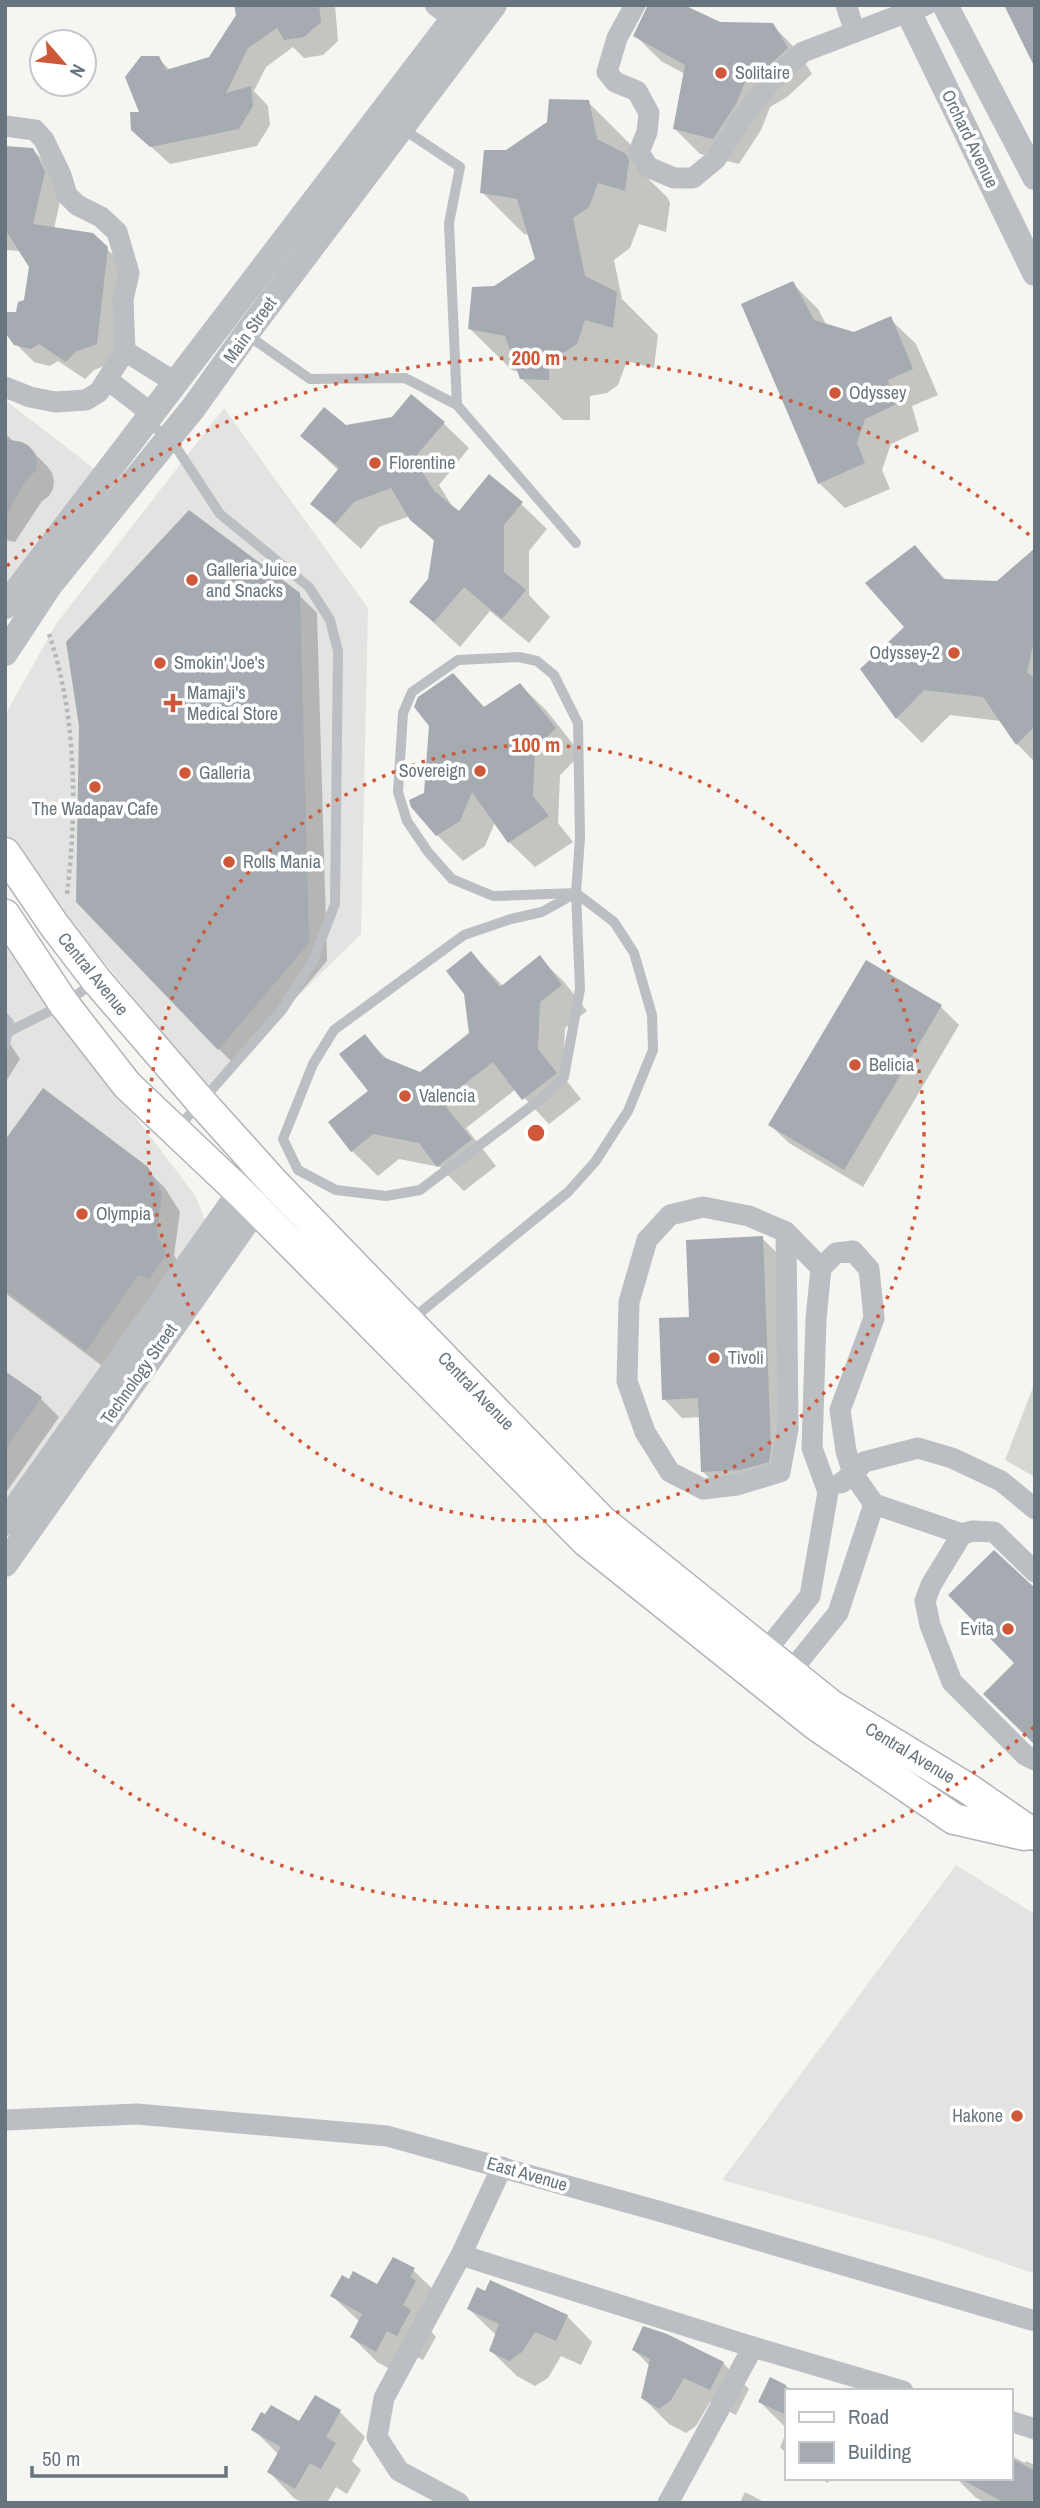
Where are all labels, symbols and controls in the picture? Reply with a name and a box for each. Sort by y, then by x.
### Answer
north arrow [28,28,98,98]
text: N [64,60,92,82]
place label: Solitaire [735,60,790,85]
marker: Solitaire [713,65,729,81]
street label: Orchard Avenue [936,85,1005,192]
street label: Main Street [217,291,282,368]
text: 200 m [512,343,560,372]
place label: Odyssey [849,380,907,405]
marker: Odyssey [827,385,843,401]
place label: Florentine [389,450,455,475]
marker: Florentine [367,455,383,471]
place label: Galleria Juice and Snacks [206,557,297,603]
marker: Galleria Juice and Snacks [184,572,200,588]
place label: Odyssey-2 [869,640,940,665]
marker: Odyssey-2 [946,645,962,661]
place label: Smokin' Joe's [174,650,265,675]
marker: Smokin' Joe's [152,655,168,671]
place label: Mamaji's Medical Store [187,680,278,726]
marker: Mamaji's Medical Store [165,695,181,711]
text: 100 m [512,730,560,759]
place label: Sovereign [399,758,466,783]
place label: Galleria [199,760,251,785]
marker: Sovereign [472,763,488,779]
marker: Galleria [177,765,193,781]
marker: The Wadapav Cafe [87,779,103,795]
place label: The Wadapav Cafe [32,796,158,821]
place label: Rolls Mania [243,849,321,874]
marker: Rolls Mania [221,854,237,870]
street label: Central Avenue [52,927,135,1021]
place label: Belicia [869,1052,914,1077]
marker: Belicia [847,1057,863,1073]
place label: Valencia [419,1083,475,1108]
marker: Valencia [397,1088,413,1104]
centre of rings [524,1121,548,1145]
place label: Olympia [96,1201,151,1226]
marker: Olympia [74,1206,90,1222]
street label: Technology Street [94,1318,183,1429]
place label: Tivoli [728,1345,764,1370]
street label: Central Avenue [432,1346,520,1436]
marker: Tivoli [706,1350,722,1366]
place label: Evita [960,1616,994,1641]
marker: Evita [1000,1621,1016,1637]
street label: Central Avenue [861,1716,960,1789]
place label: Hakone [952,2103,1003,2128]
marker: Hakone [1009,2108,1025,2124]
street label: East Avenue [484,2150,570,2197]
legend [785,2389,1012,2480]
text: Road [848,2402,889,2431]
scale bar [32,2434,226,2478]
text: Building [848,2437,912,2466]
text: 50 m [42,2444,80,2473]

